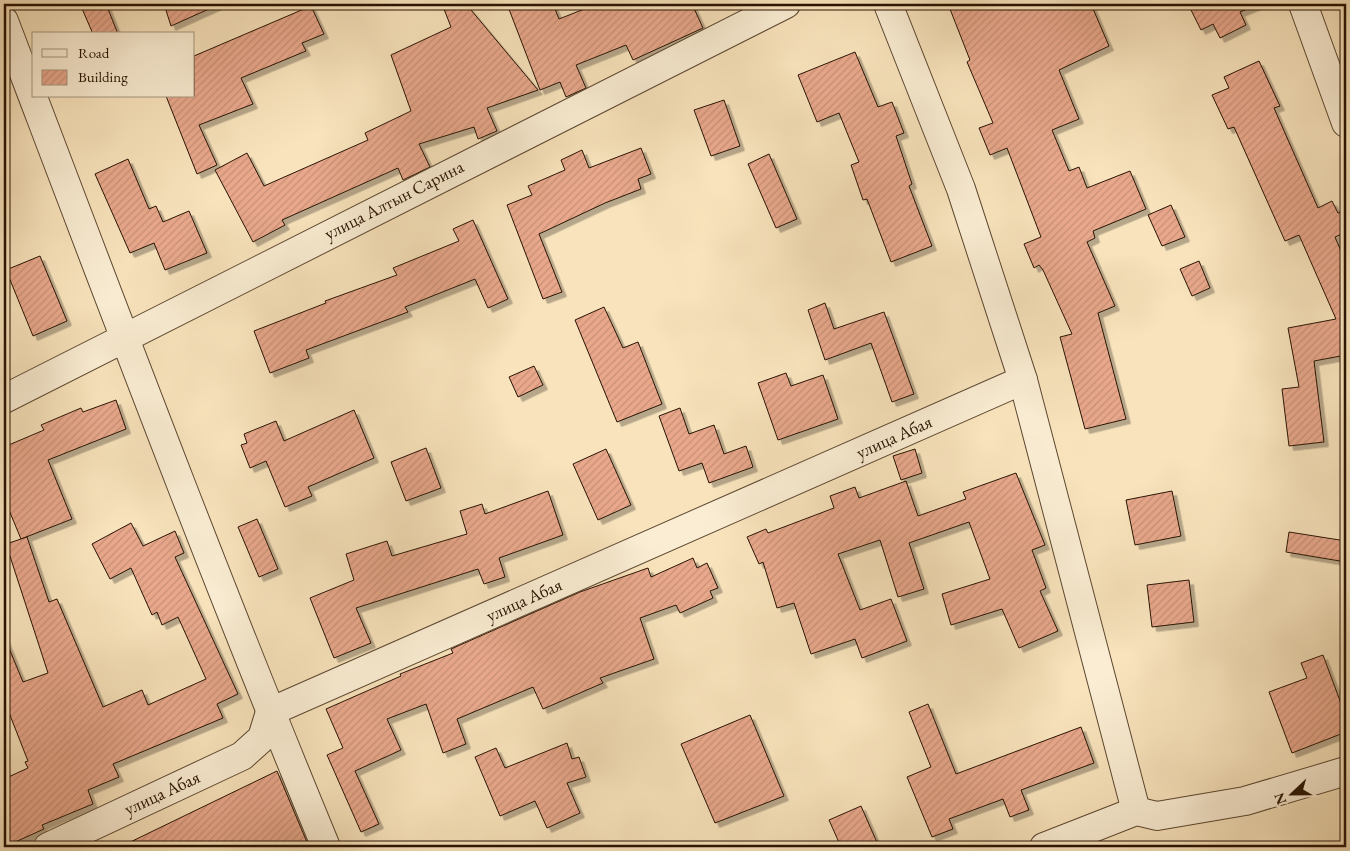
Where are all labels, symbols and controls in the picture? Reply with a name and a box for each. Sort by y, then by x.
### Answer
legend [32,32,195,98]
text: Road [78,43,110,62]
text: Building [78,67,128,86]
street label: улица Алтын Сарина [320,154,468,245]
street label: улица Абая [852,410,935,464]
street label: улица Абая [482,573,565,627]
street label: улица Абая [120,765,203,820]
north arrow [1268,768,1318,818]
text: N [1269,790,1290,807]

